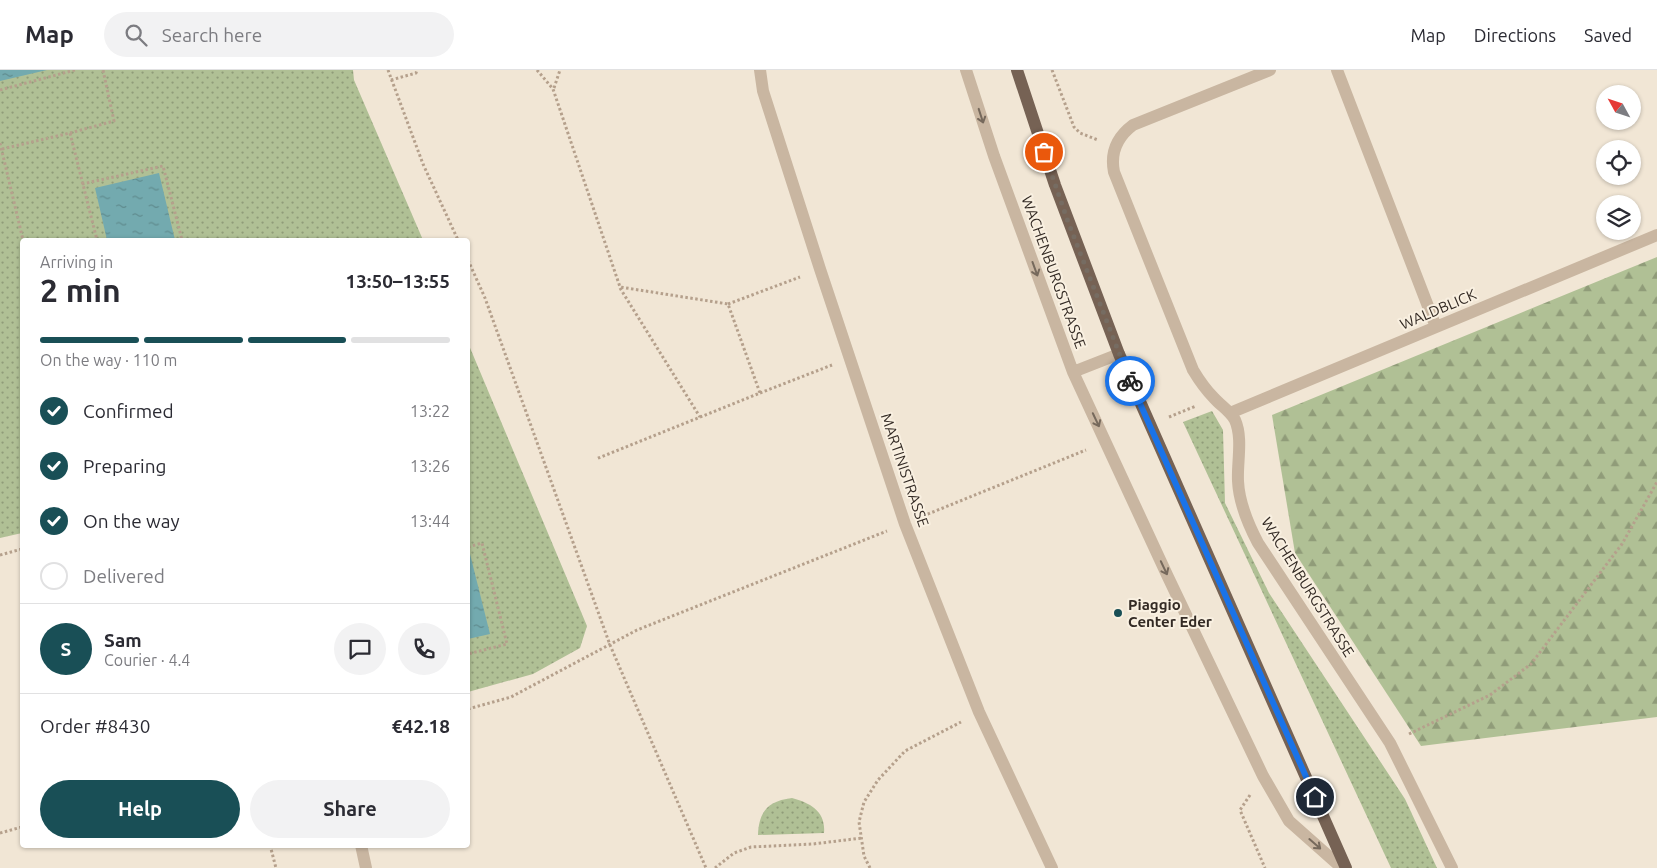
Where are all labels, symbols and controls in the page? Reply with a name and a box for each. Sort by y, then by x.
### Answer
search box [104,12,454,57]
text: Map [25,21,74,48]
icon: search [122,21,150,49]
text: Search here [162,24,262,46]
text: Map [1410,25,1446,45]
text: Directions [1474,25,1556,45]
text: Saved [1584,25,1632,45]
north arrow [1596,85,1641,130]
map controls [1596,85,1641,240]
one-way arrow [976,108,986,124]
pin [1023,131,1065,173]
icon: bag [1030,138,1058,166]
button: locate [1596,140,1641,185]
street label: WACHENBURGSTRASSE [1018,193,1090,351]
button: layers [1596,195,1641,240]
text: Arriving in [40,253,113,271]
one-way arrow [1031,261,1040,277]
text: 13:50–13:55 [345,270,450,292]
text: 2 min [40,272,121,308]
street label: WALDBLICK [1397,285,1479,333]
text: On the way · 110 m [40,351,177,369]
courier [1105,356,1155,406]
icon: bike [1116,367,1144,395]
icon: check [40,397,68,425]
text: Confirmed [83,400,174,422]
text: 13:22 [410,402,450,420]
street label: MARTINISTRASSE [878,411,932,529]
one-way arrow [1091,412,1101,427]
icon: check [40,452,68,480]
text: Preparing [83,455,167,477]
text: 13:26 [410,457,450,475]
icon: check [40,507,68,535]
text: On the way [83,510,180,532]
text: 13:44 [410,512,450,530]
street label: WACHENBURGSTRASSE [1258,514,1358,660]
one-way arrow [1159,560,1169,575]
text: Delivered [83,565,165,587]
place label: Piaggio Center Eder [1128,596,1213,630]
marker: Piaggio Center Eder [1112,607,1124,619]
button: chat [334,623,386,675]
button: phone [398,623,450,675]
text: Sam [104,629,142,651]
text: S [61,638,71,660]
text: Courier · 4.4 [104,651,190,669]
text: Order #8430 [40,715,150,737]
text: €42.18 [392,715,450,737]
pin [1294,776,1336,818]
button: Help [40,780,240,838]
button: Share [250,780,450,838]
icon: home [1301,783,1329,811]
one-way arrow [1309,839,1322,850]

